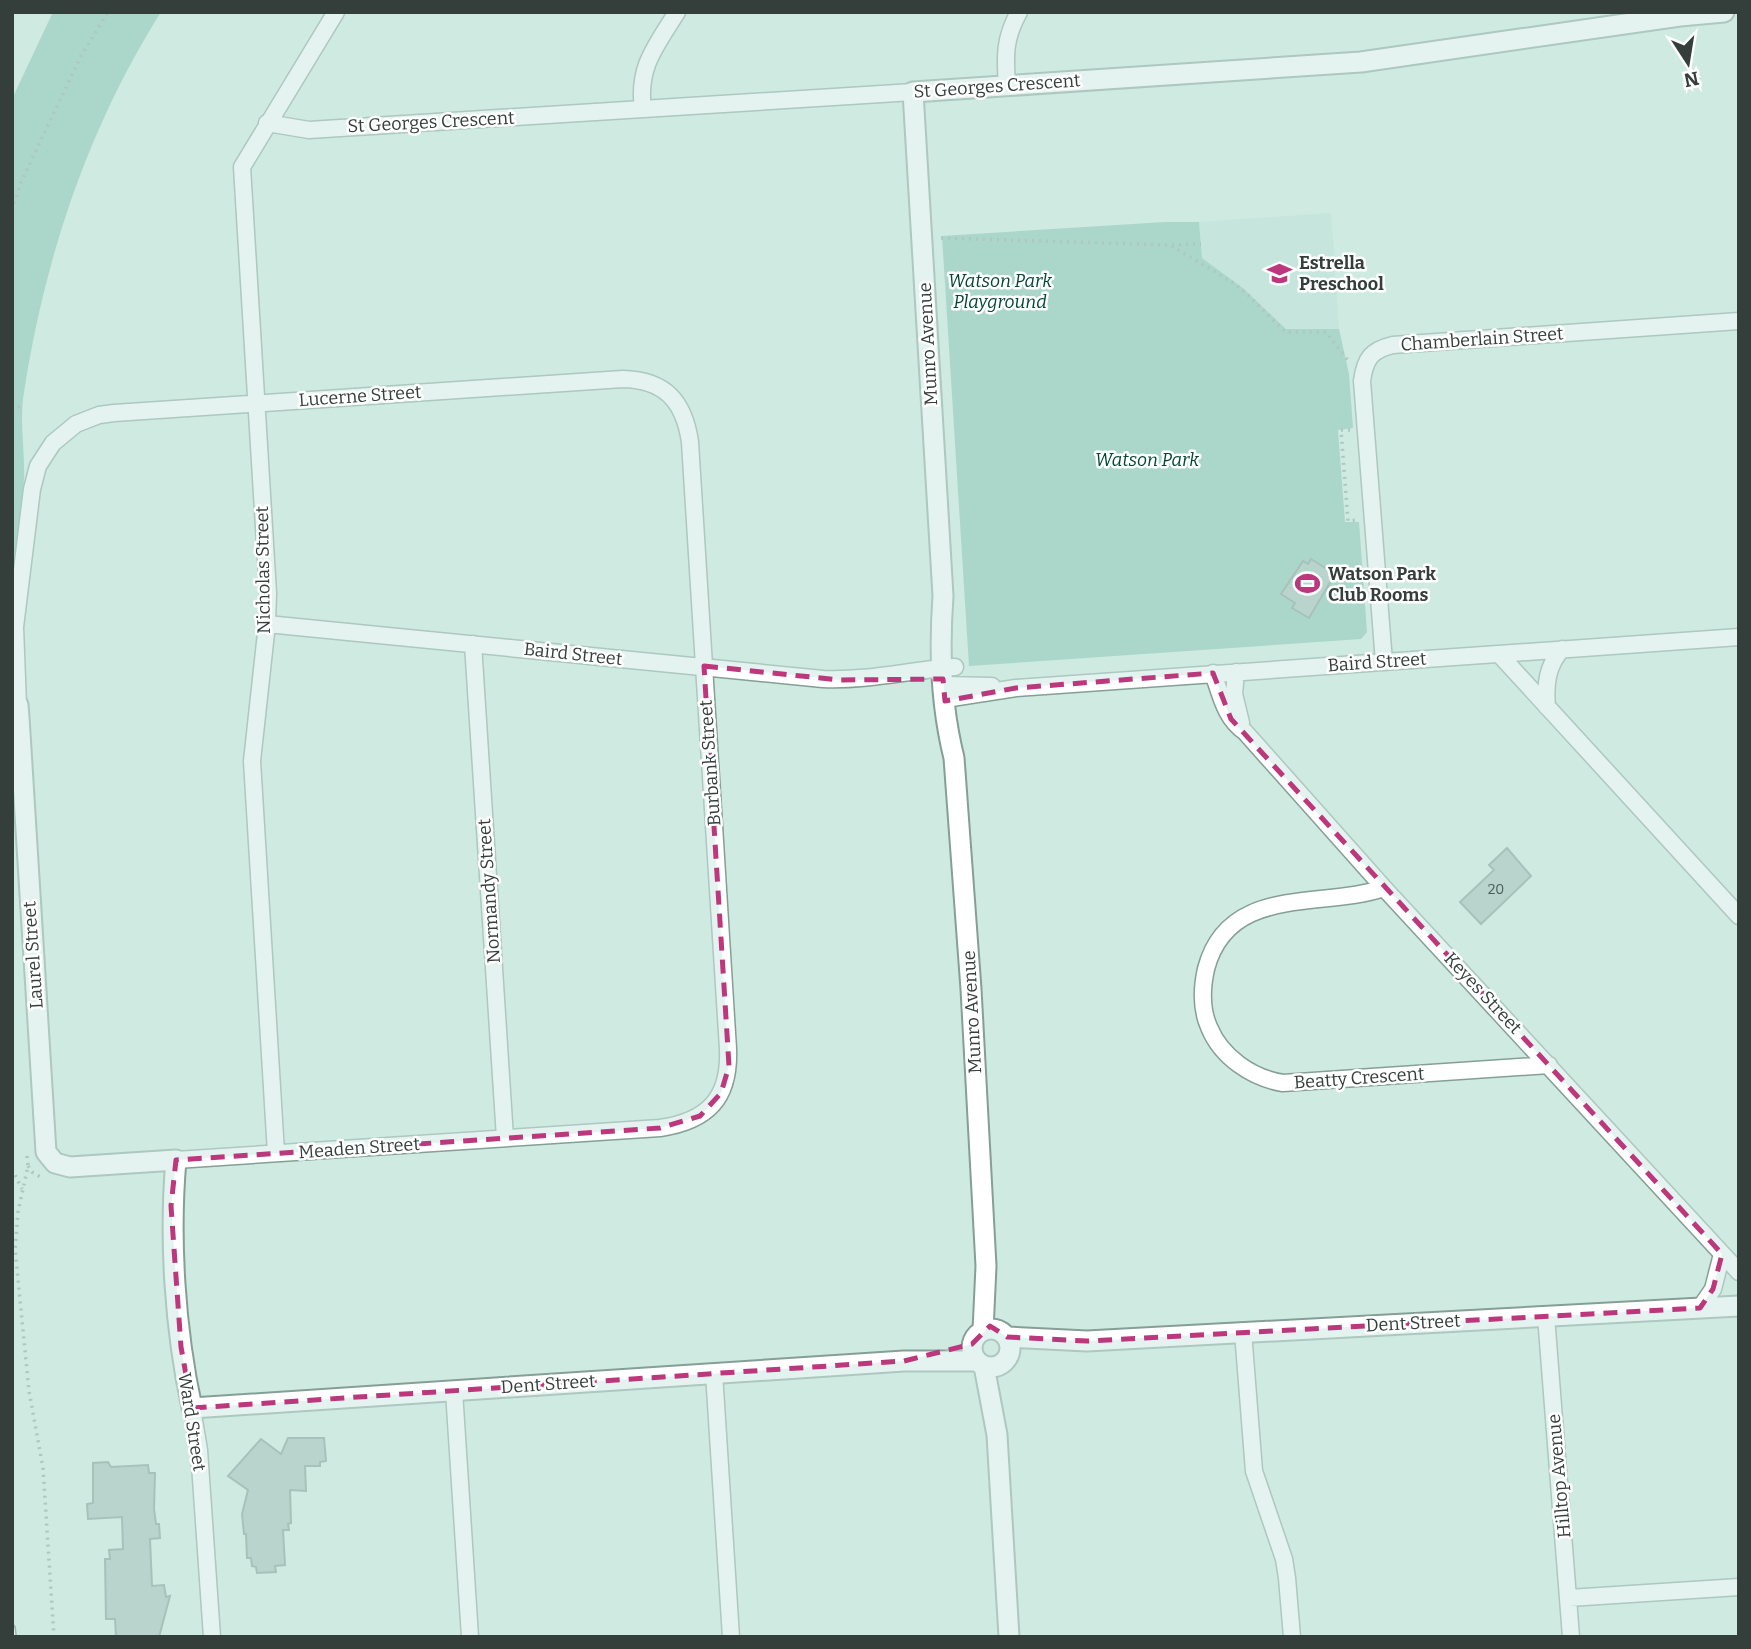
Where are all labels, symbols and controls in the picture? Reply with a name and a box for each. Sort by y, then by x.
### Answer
north arrow [1653,28,1723,98]
text: N [1682,66,1701,92]
street label: St Georges Crescent [913,69,1082,103]
street label: St Georges Crescent [347,107,516,137]
place label: Estrella Preschool [1299,252,1384,295]
school or university icon: Estrella Preschool [1265,259,1293,287]
park label: Watson Park Playground [948,270,1052,313]
street label: Munro Avenue [914,282,942,406]
street label: Chamberlain Street [1400,322,1565,356]
street label: Lucerne Street [298,381,423,411]
park label: Watson Park [1095,449,1199,471]
street label: Nicholas Street [251,505,275,634]
place label: Watson Park Club Rooms [1328,563,1436,606]
sports icon: Watson Park Club Rooms [1294,570,1322,598]
street label: Baird Street [523,638,624,670]
street label: Baird Street [1327,648,1428,676]
street label: Burbank Street [695,699,725,827]
street label: Normandy Street [473,818,505,964]
house number: 20 [1488,881,1504,898]
street label: Laurel Street [18,900,48,1009]
street label: Keyes Street [1440,948,1527,1039]
street label: Munro Avenue [958,950,986,1074]
street label: Beatty Crescent [1293,1062,1425,1094]
street label: Meaden Street [297,1133,421,1163]
street label: Dent Street [1365,1310,1461,1336]
street label: Dent Street [500,1370,597,1398]
street label: Ward Street [173,1371,211,1473]
street label: Hilltop Avenue [1543,1413,1575,1539]

